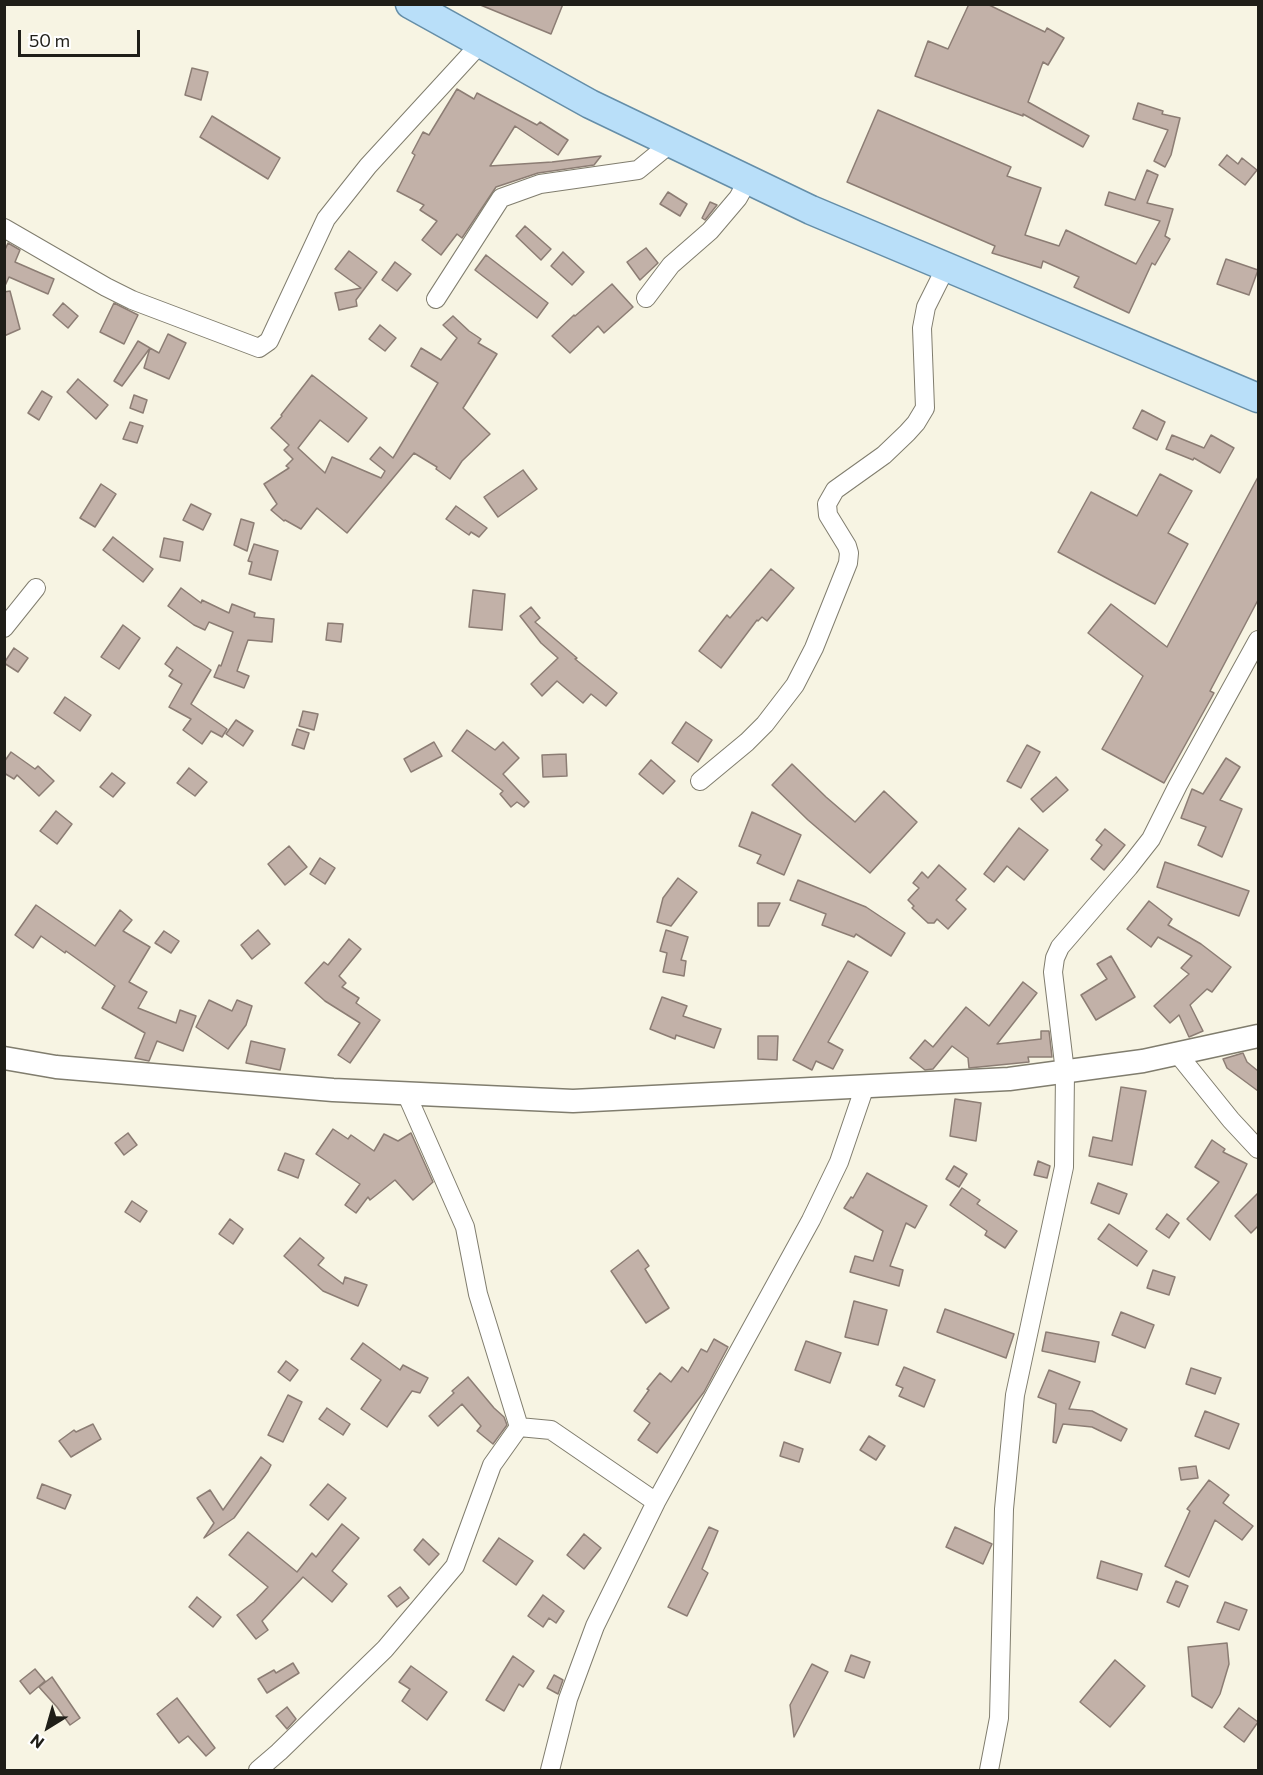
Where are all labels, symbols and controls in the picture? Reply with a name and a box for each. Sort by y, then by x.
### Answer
scale bar [21,18,142,56]
text: 50 m [29,29,70,51]
north arrow [18,1697,78,1757]
text: N [26,1731,47,1753]

